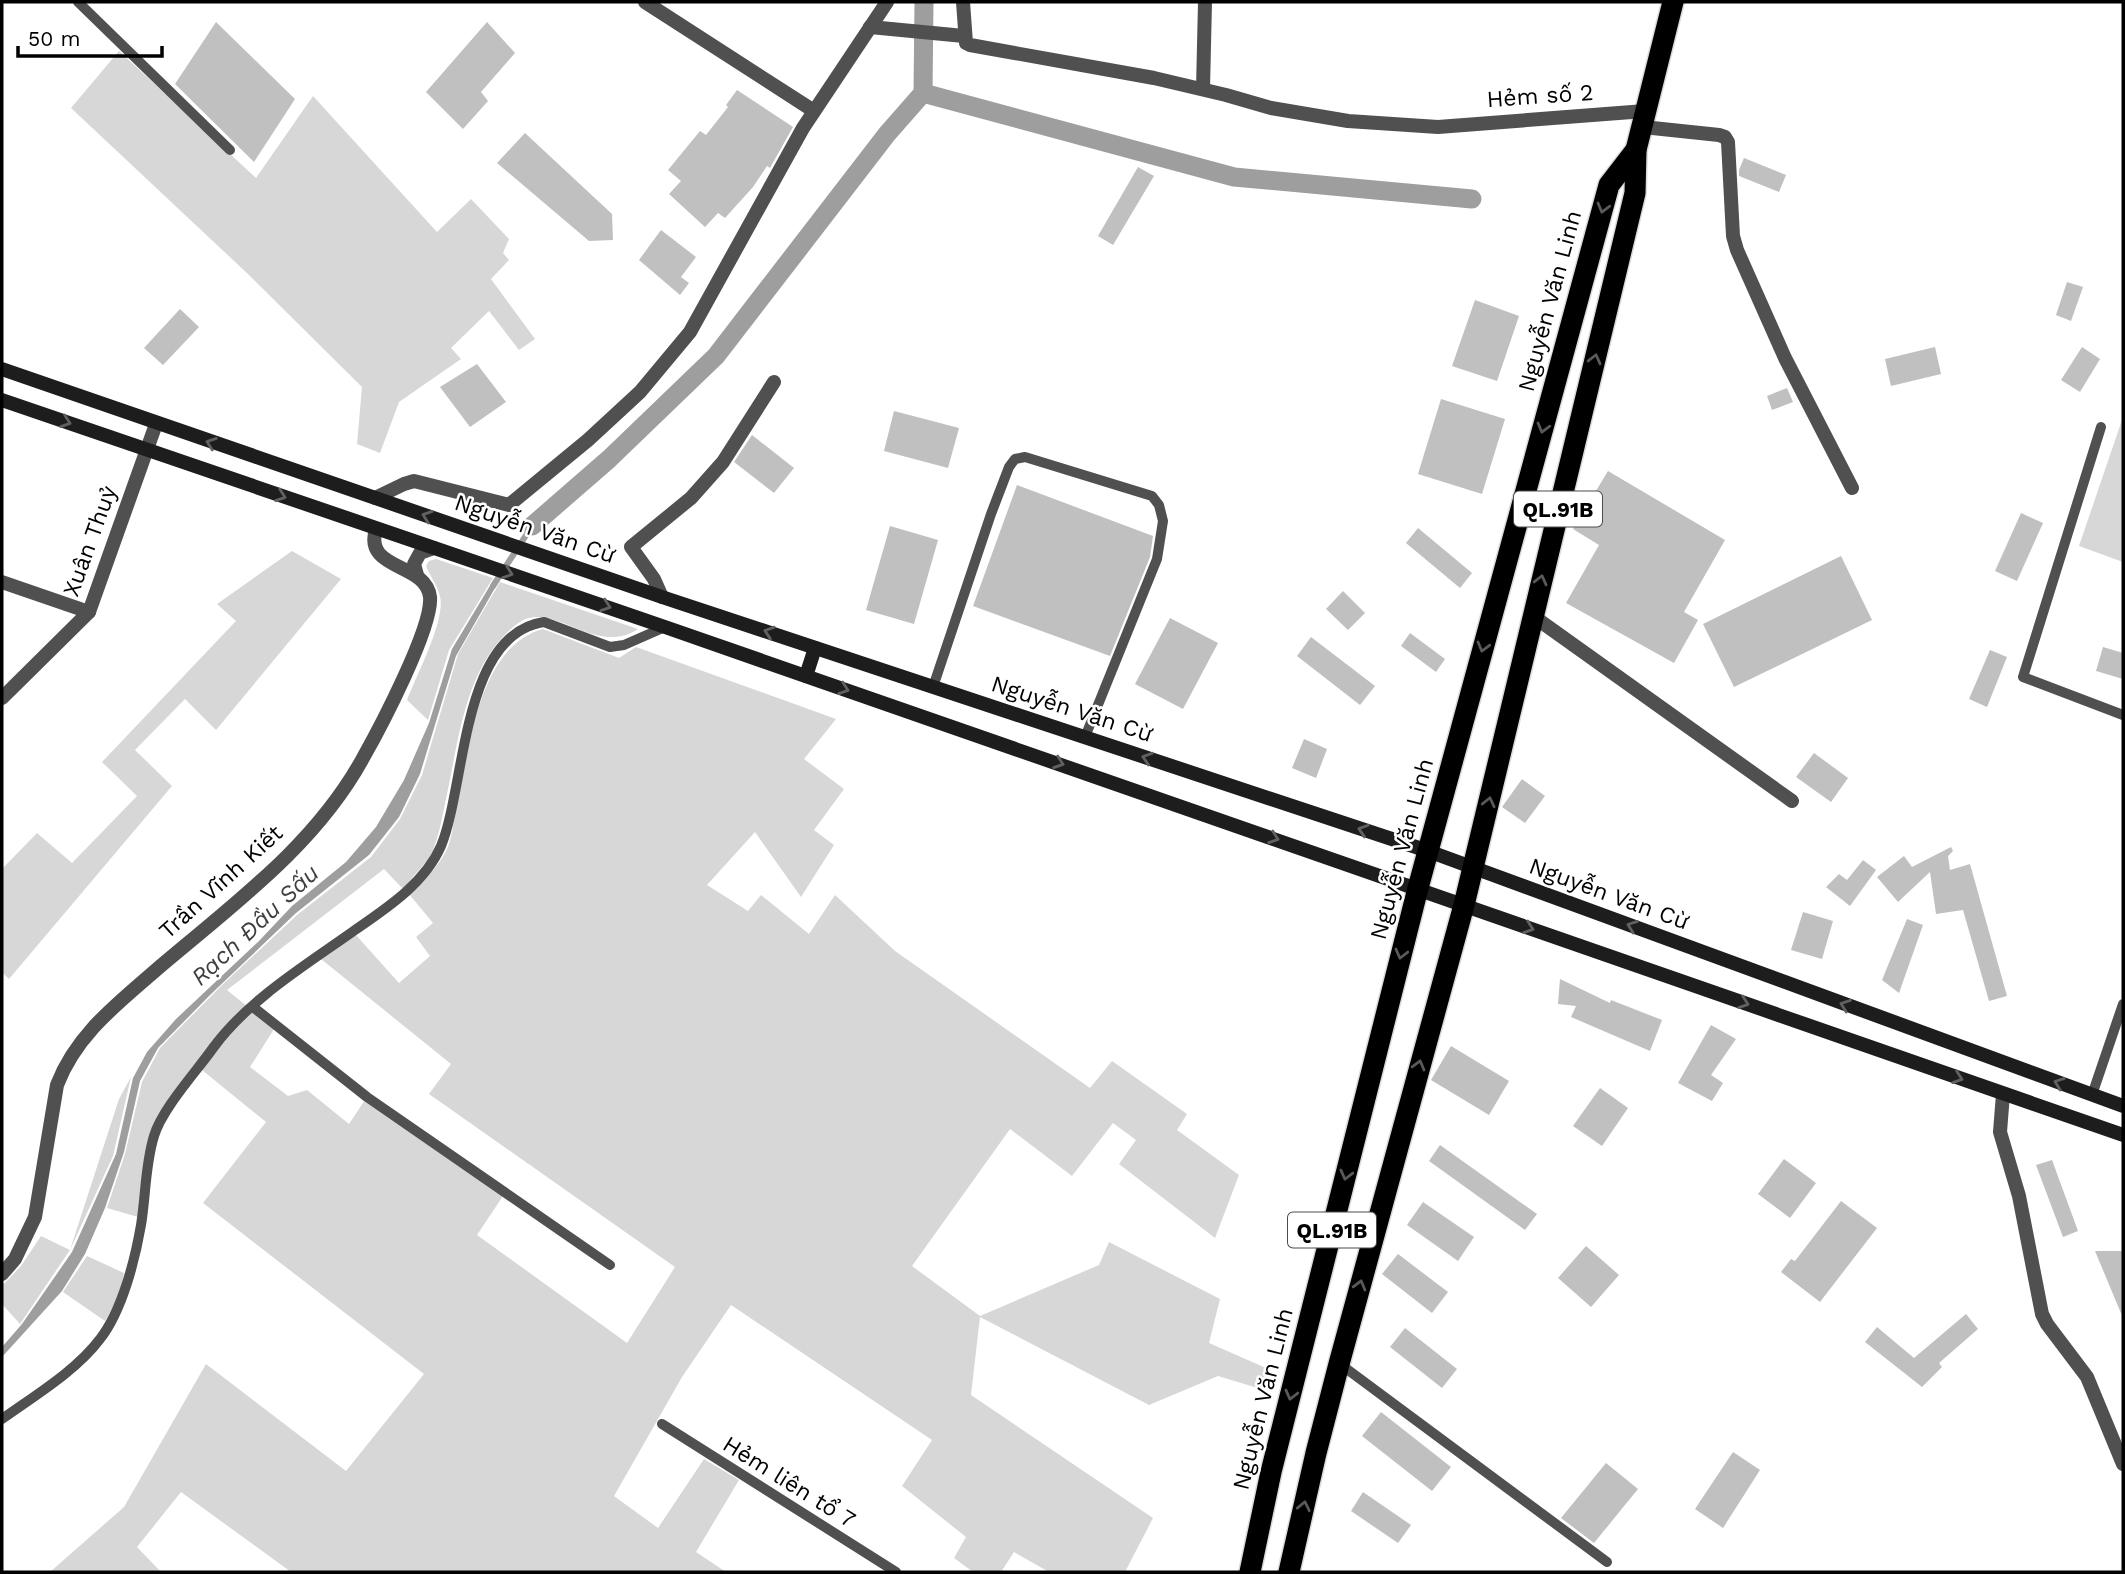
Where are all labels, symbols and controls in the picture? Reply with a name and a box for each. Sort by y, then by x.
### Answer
scale bar [18,14,161,58]
text: 50 m [28,26,80,51]
street label: Hẻm số 2 [1486,79,1594,113]
one-way arrow [1597,202,1611,214]
street label: Nguyễn Văn Linh [1512,207,1587,395]
one-way arrow [1587,353,1601,365]
one-way arrow [60,414,72,428]
one-way arrow [1537,422,1551,434]
one-way arrow [206,437,218,451]
street label: Xuân Thuỷ [58,482,123,600]
one-way arrow [275,488,287,502]
street label: Nguyễn Văn Cừ [451,488,620,569]
road number: QL.91B [1514,491,1602,526]
one-way arrow [421,510,433,524]
one-way arrow [501,565,513,579]
one-way arrow [1533,574,1547,586]
one-way arrow [599,598,611,613]
one-way arrow [763,626,775,640]
one-way arrow [1477,641,1492,653]
street label: Nguyễn Văn Cừ [988,669,1157,748]
one-way arrow [837,681,850,695]
one-way arrow [1142,752,1154,766]
one-way arrow [1052,755,1065,769]
street label: Nguyễn Văn Linh [1364,755,1439,943]
one-way arrow [1481,796,1495,808]
street label: Trần Vĩnh Kiết [154,819,289,944]
one-way arrow [1358,824,1370,838]
one-way arrow [1267,830,1279,844]
street label: Nguyễn Văn Cừ [1525,852,1694,936]
water label: Rạch Đầu Sấu [185,859,325,991]
one-way arrow [1522,920,1534,934]
one-way arrow [1626,920,1638,934]
one-way arrow [1395,948,1409,960]
one-way arrow [1737,995,1749,1009]
one-way arrow [1840,999,1852,1013]
one-way arrow [1411,1060,1426,1072]
one-way arrow [1952,1070,1964,1084]
one-way arrow [2054,1077,2066,1091]
one-way arrow [1340,1168,1354,1180]
road number: QL.91B [1288,1212,1376,1248]
one-way arrow [1352,1279,1367,1291]
street label: Nguyễn Văn Linh [1226,1305,1299,1493]
one-way arrow [1285,1389,1299,1401]
street label: Hẻm liên tổ 7 [718,1431,860,1534]
one-way arrow [1296,1500,1310,1512]

